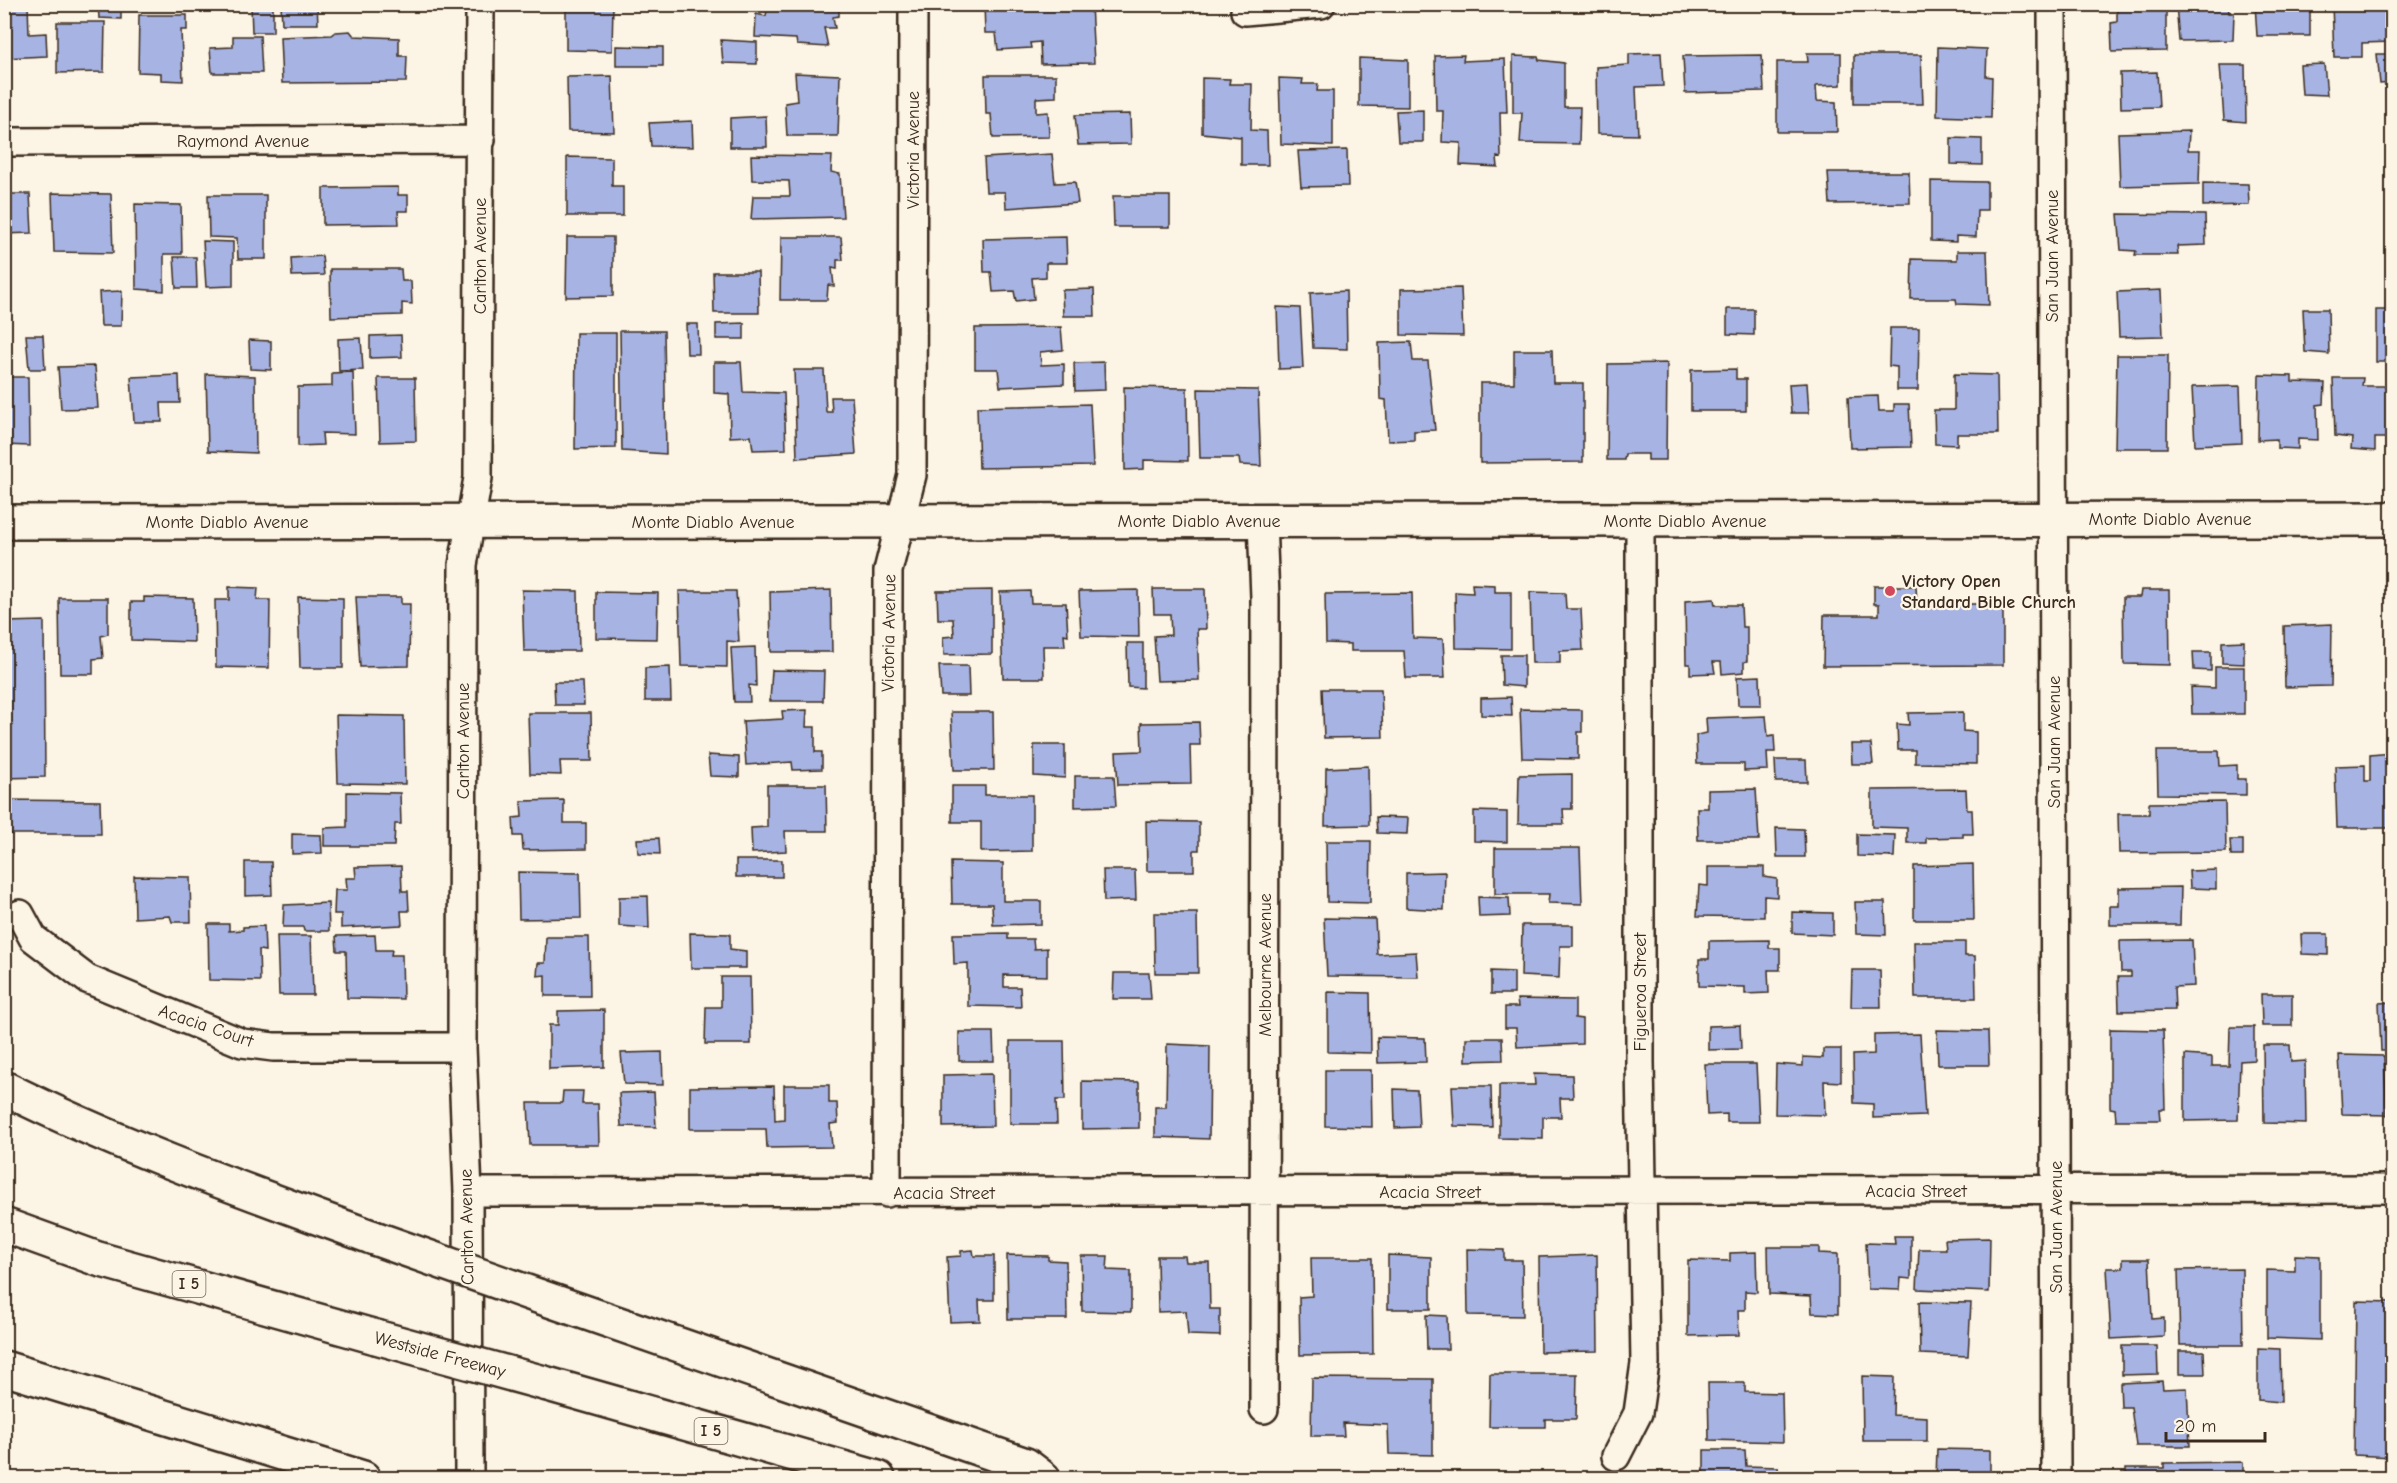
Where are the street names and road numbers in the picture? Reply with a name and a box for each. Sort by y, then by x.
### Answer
street label: Victoria Avenue [903,91,924,209]
street label: Raymond Avenue [177,131,309,152]
street label: San Juan Avenue [2042,190,2063,322]
street label: Carlton Avenue [470,198,491,314]
street label: Monte Diablo Avenue [2089,509,2251,530]
street label: Monte Diablo Avenue [1118,511,1280,532]
street label: Monte Diablo Avenue [1604,511,1766,532]
street label: Monte Diablo Avenue [146,512,308,533]
street label: Monte Diablo Avenue [632,512,794,533]
street label: Victoria Avenue [877,574,901,692]
street label: San Juan Avenue [2044,676,2065,808]
street label: Carlton Avenue [453,683,474,799]
street label: Melbourne Avenue [1255,893,1276,1037]
street label: Figueroa Street [1630,932,1651,1051]
street label: Acacia Court [156,1000,257,1052]
street label: San Juan Avenue [2046,1161,2067,1293]
street label: Carlton Avenue [455,1169,479,1285]
street label: Acacia Street [1865,1181,1968,1202]
street label: Acacia Street [1379,1182,1482,1203]
street label: Acacia Street [893,1183,996,1204]
road number: I 5 [172,1271,206,1297]
street label: Westside Freeway [372,1327,509,1383]
road number: I 5 [694,1418,728,1444]

